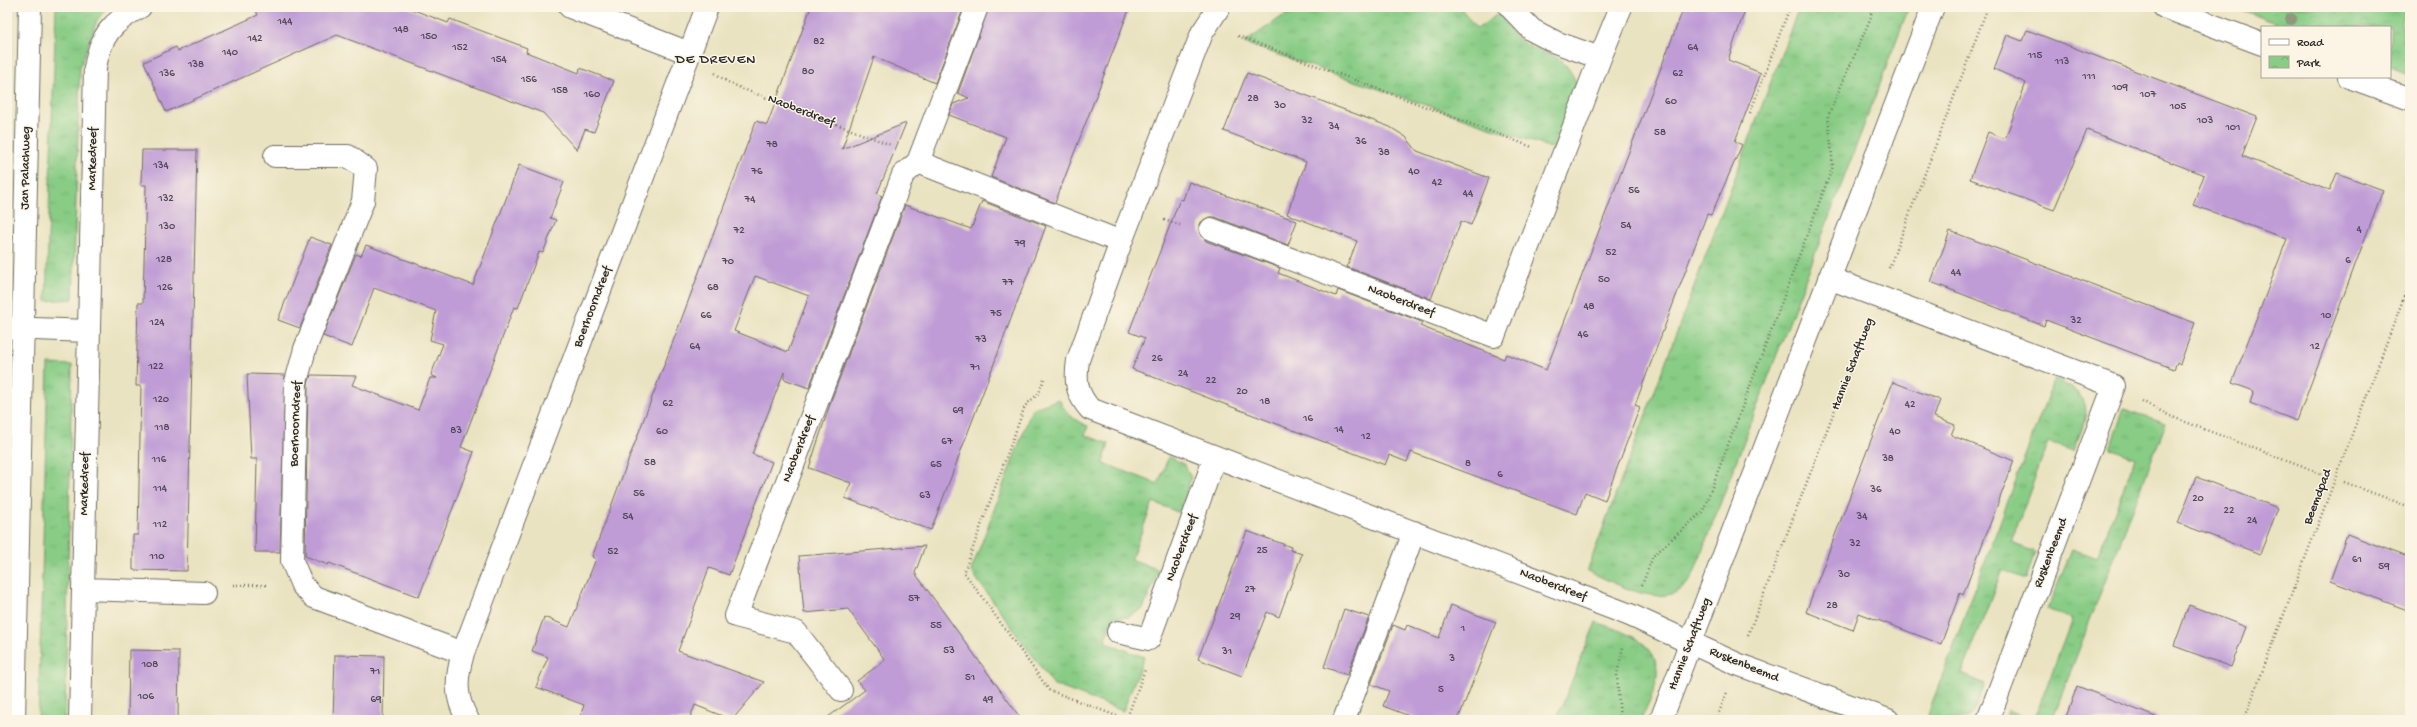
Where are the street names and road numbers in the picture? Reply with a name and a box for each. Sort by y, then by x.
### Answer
street label: Naoberdreef [766,91,837,131]
street label: Jan Palachweg [18,126,34,210]
street label: Markedreef [85,126,101,191]
street label: Boerhoorndreef [570,263,616,351]
street label: Naoberdreef [1366,281,1437,321]
street label: Hannie Schaftweg [1828,316,1878,412]
street label: Boerhoorndreef [287,380,305,468]
street label: Naoberdreef [779,413,819,484]
street label: Markedreef [77,451,93,516]
street label: Beemdpad [2300,466,2336,528]
street label: Naoberdreef [1163,511,1201,584]
street label: Ruskenbeemd [2031,515,2072,590]
street label: Naoberdreef [1518,565,1589,605]
street label: Hannie Schaftweg [1665,596,1715,692]
street label: Ruskenbeemd [1707,644,1782,686]

